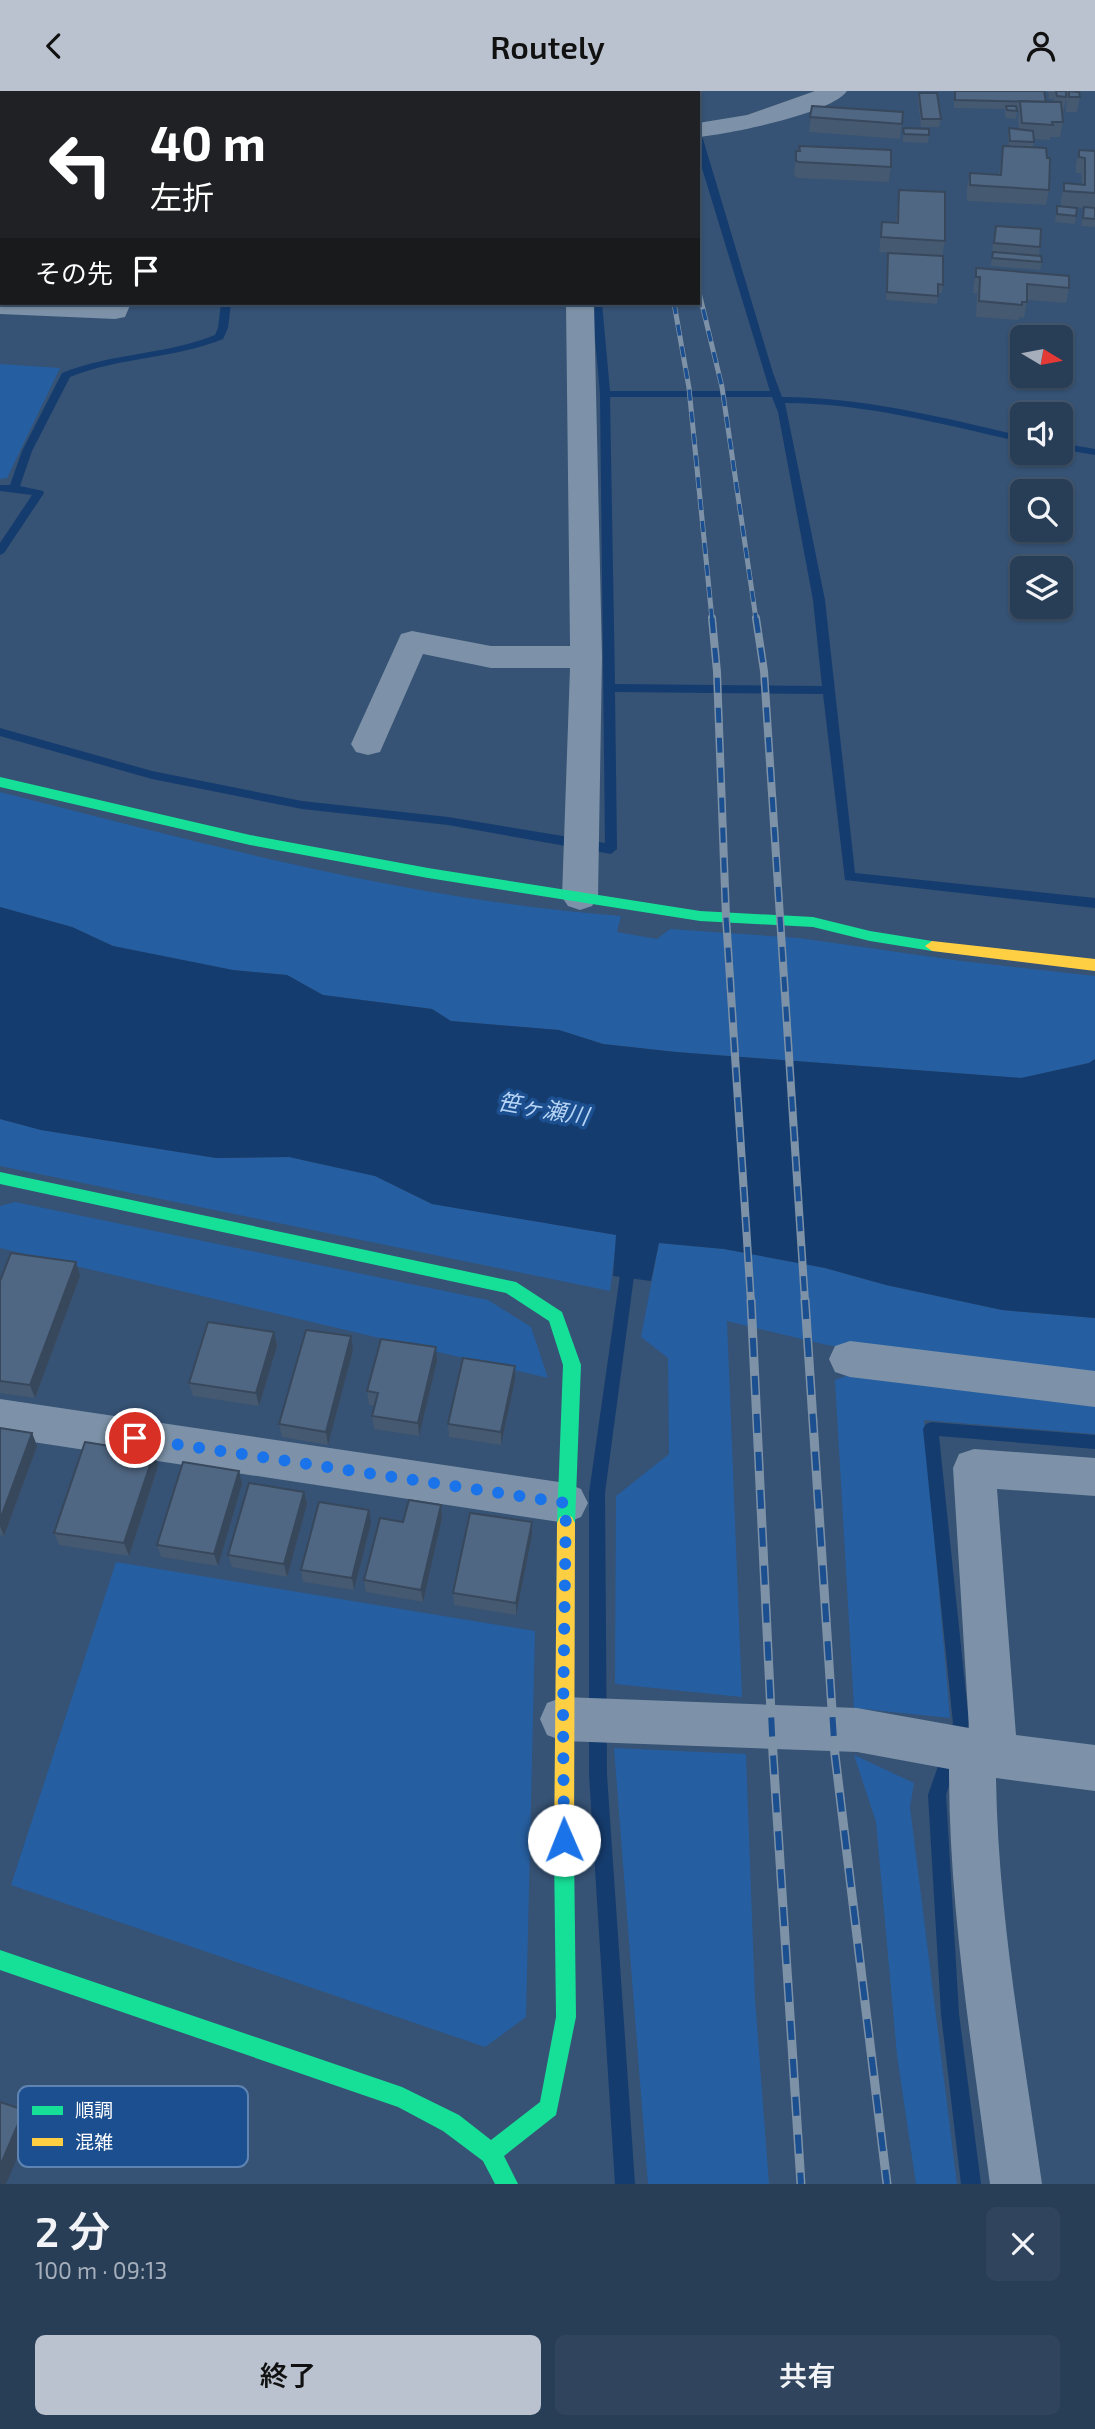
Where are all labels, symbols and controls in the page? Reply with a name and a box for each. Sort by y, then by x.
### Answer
icon: back [35,27,73,65]
text: Routely [490,27,605,65]
icon: person [1022,27,1060,65]
text: 40 m [150,112,266,171]
icon: left [35,119,126,210]
text: 左折 [150,177,214,215]
icon: arrive [127,252,165,290]
text: その先 [35,257,113,288]
north arrow [1010,325,1073,389]
map controls [1010,325,1073,619]
button: sound [1010,402,1073,465]
button: search [1010,479,1073,542]
button: layers [1010,556,1073,619]
water label: 笹ヶ瀬川 [495,1086,594,1130]
pin [105,1408,165,1468]
icon: arrive [116,1419,154,1457]
position arrow [527,1803,601,1877]
legend [18,2086,248,2167]
text: 順調 [75,2098,113,2121]
text: 混雑 [75,2130,113,2153]
text: 2 分 [35,2205,110,2255]
button: close [986,2207,1060,2281]
text: 100 m · 09:13 [35,2256,167,2284]
button: 終了 [35,2335,541,2415]
button: 共有 [555,2335,1060,2415]

